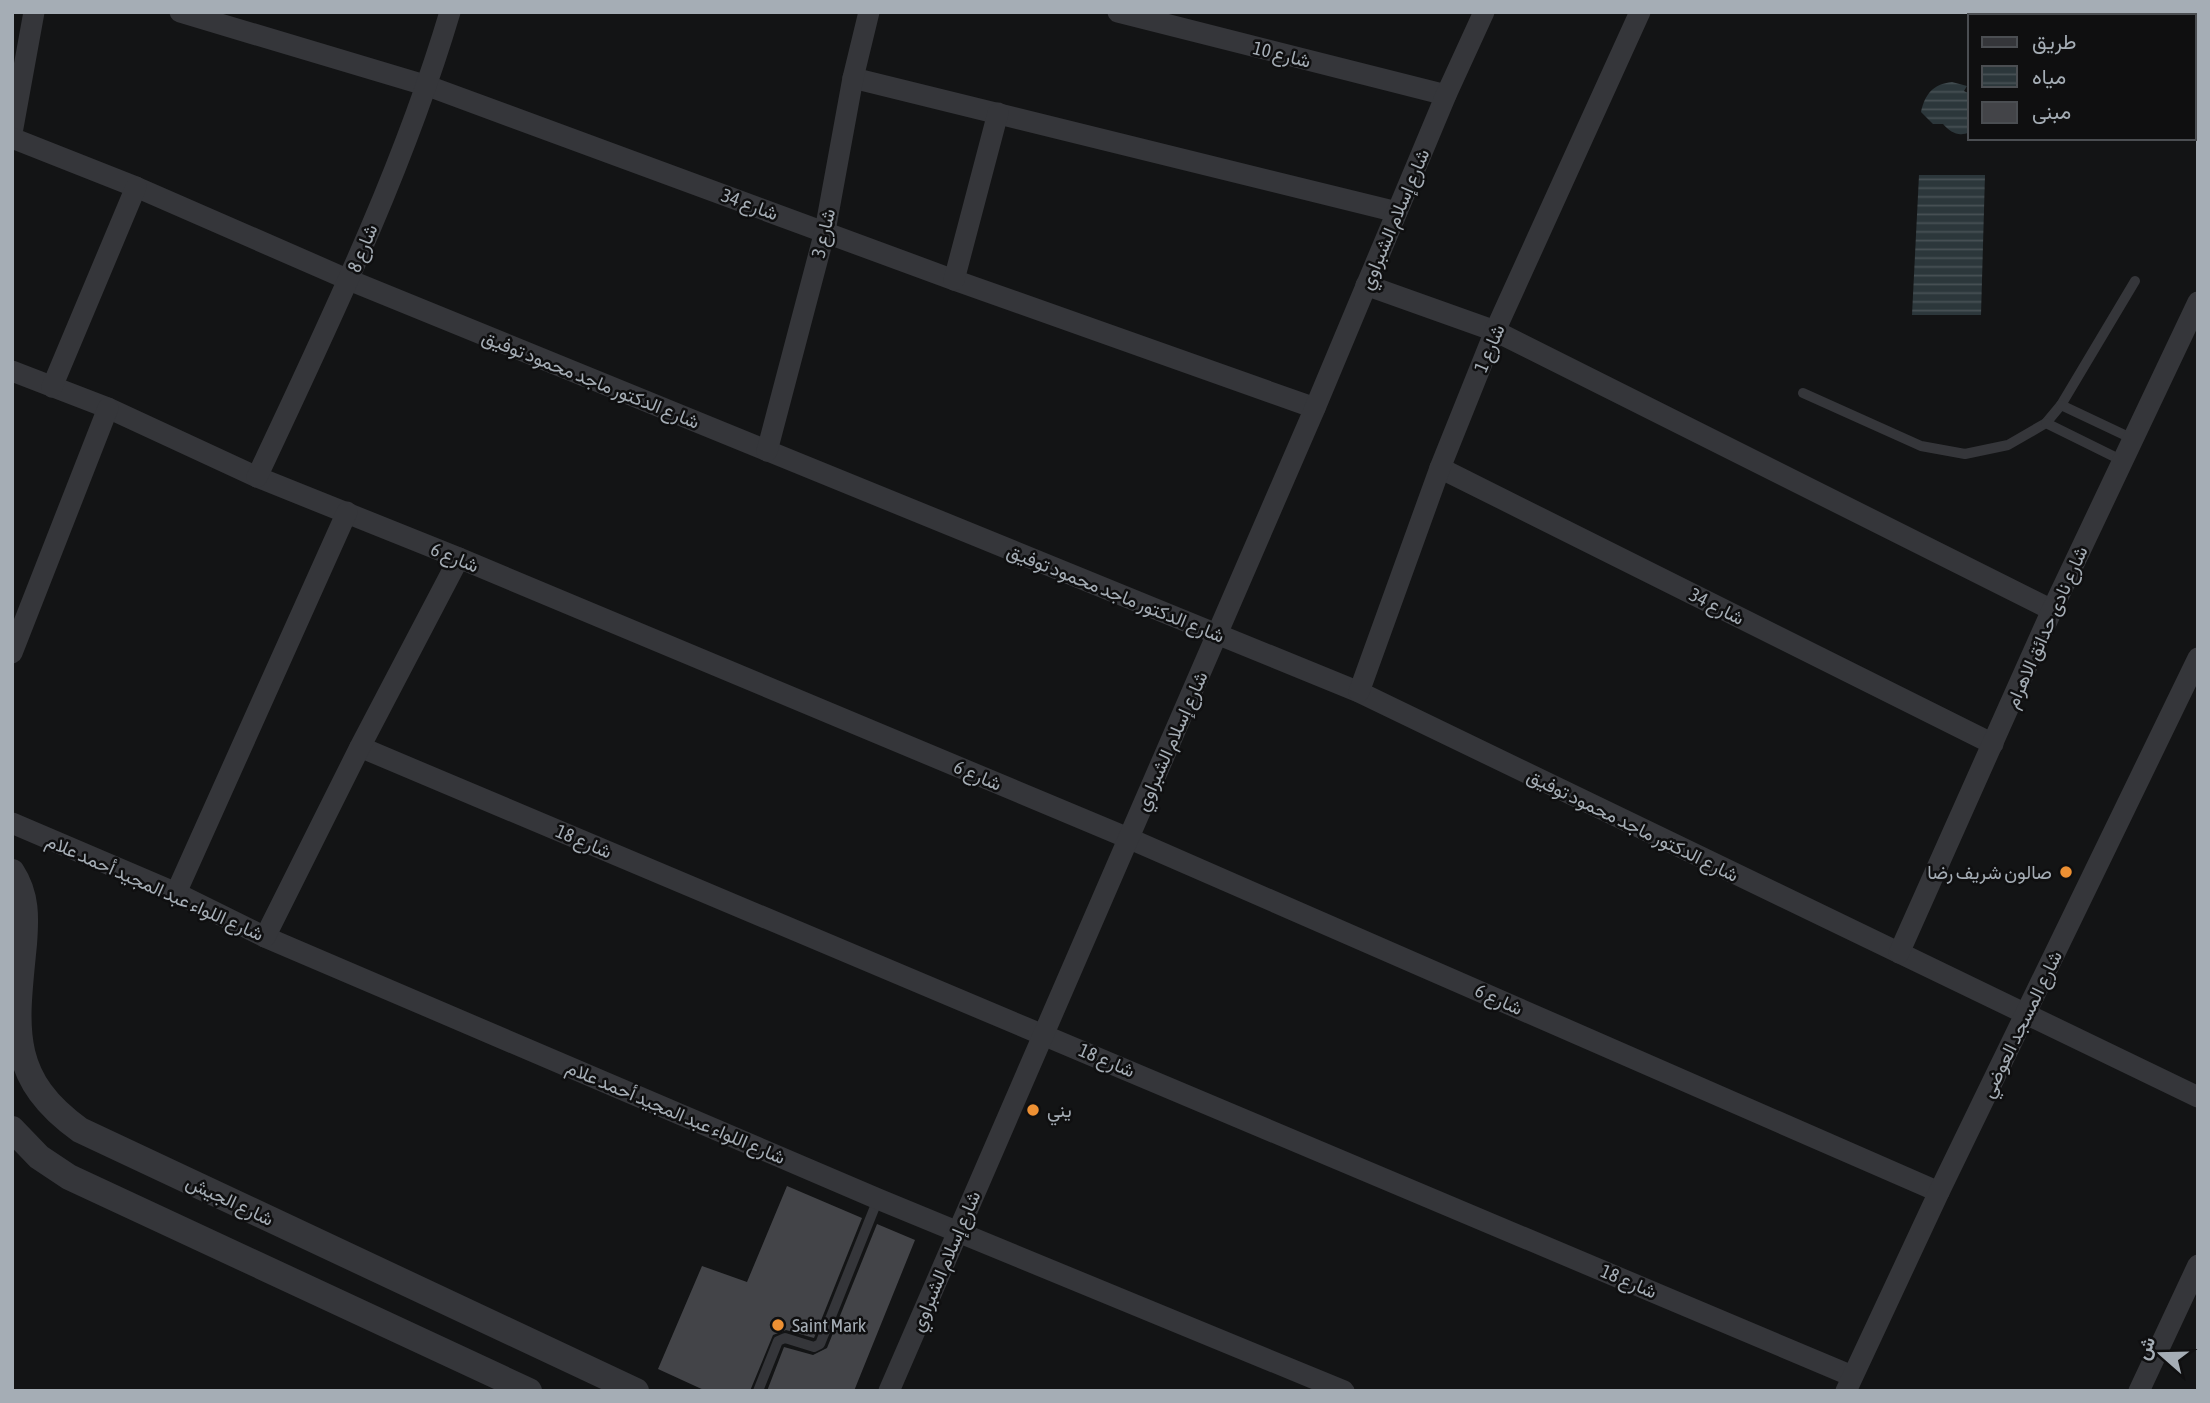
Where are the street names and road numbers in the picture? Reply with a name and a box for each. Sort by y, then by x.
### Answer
street label: شارع 10 [1250,36,1313,74]
street label: شارع إسلام الشبراوي [1354,145,1438,294]
street label: شارع 34 [718,184,781,226]
street label: شارع 3 [807,206,841,260]
street label: شارع 8 [342,221,383,276]
street label: شارع 1 [1469,321,1511,376]
street label: شارع الدكتور ماجد محمود توفيق [478,325,703,435]
street label: شارع 6 [427,537,482,578]
street label: شارع الدكتور ماجد محمود توفيق [1003,539,1228,649]
street label: شارع نادى حدائق الاهرام [2000,542,2094,712]
street label: شارع 34 [1685,583,1748,631]
street label: شارع إسلام الشبراوي [1130,668,1216,816]
street label: شارع 6 [950,755,1005,797]
street label: شارع الدكتور ماجد محمود توفيق [1523,764,1742,888]
street label: شارع 18 [552,819,615,864]
street label: شارع اللواء عبد المجيد أحمد علام [42,829,267,947]
street label: شارع المسجد العوضي [1976,947,2071,1103]
street label: شارع 6 [1471,979,1526,1021]
street label: شارع 18 [1075,1038,1138,1083]
street label: شارع اللواء عبد المجيد أحمد علام [562,1056,789,1170]
street label: شارع الجيش [182,1170,277,1232]
street label: شارع إسلام الشبراوي [905,1187,989,1336]
street label: شارع 18 [1597,1259,1660,1304]

